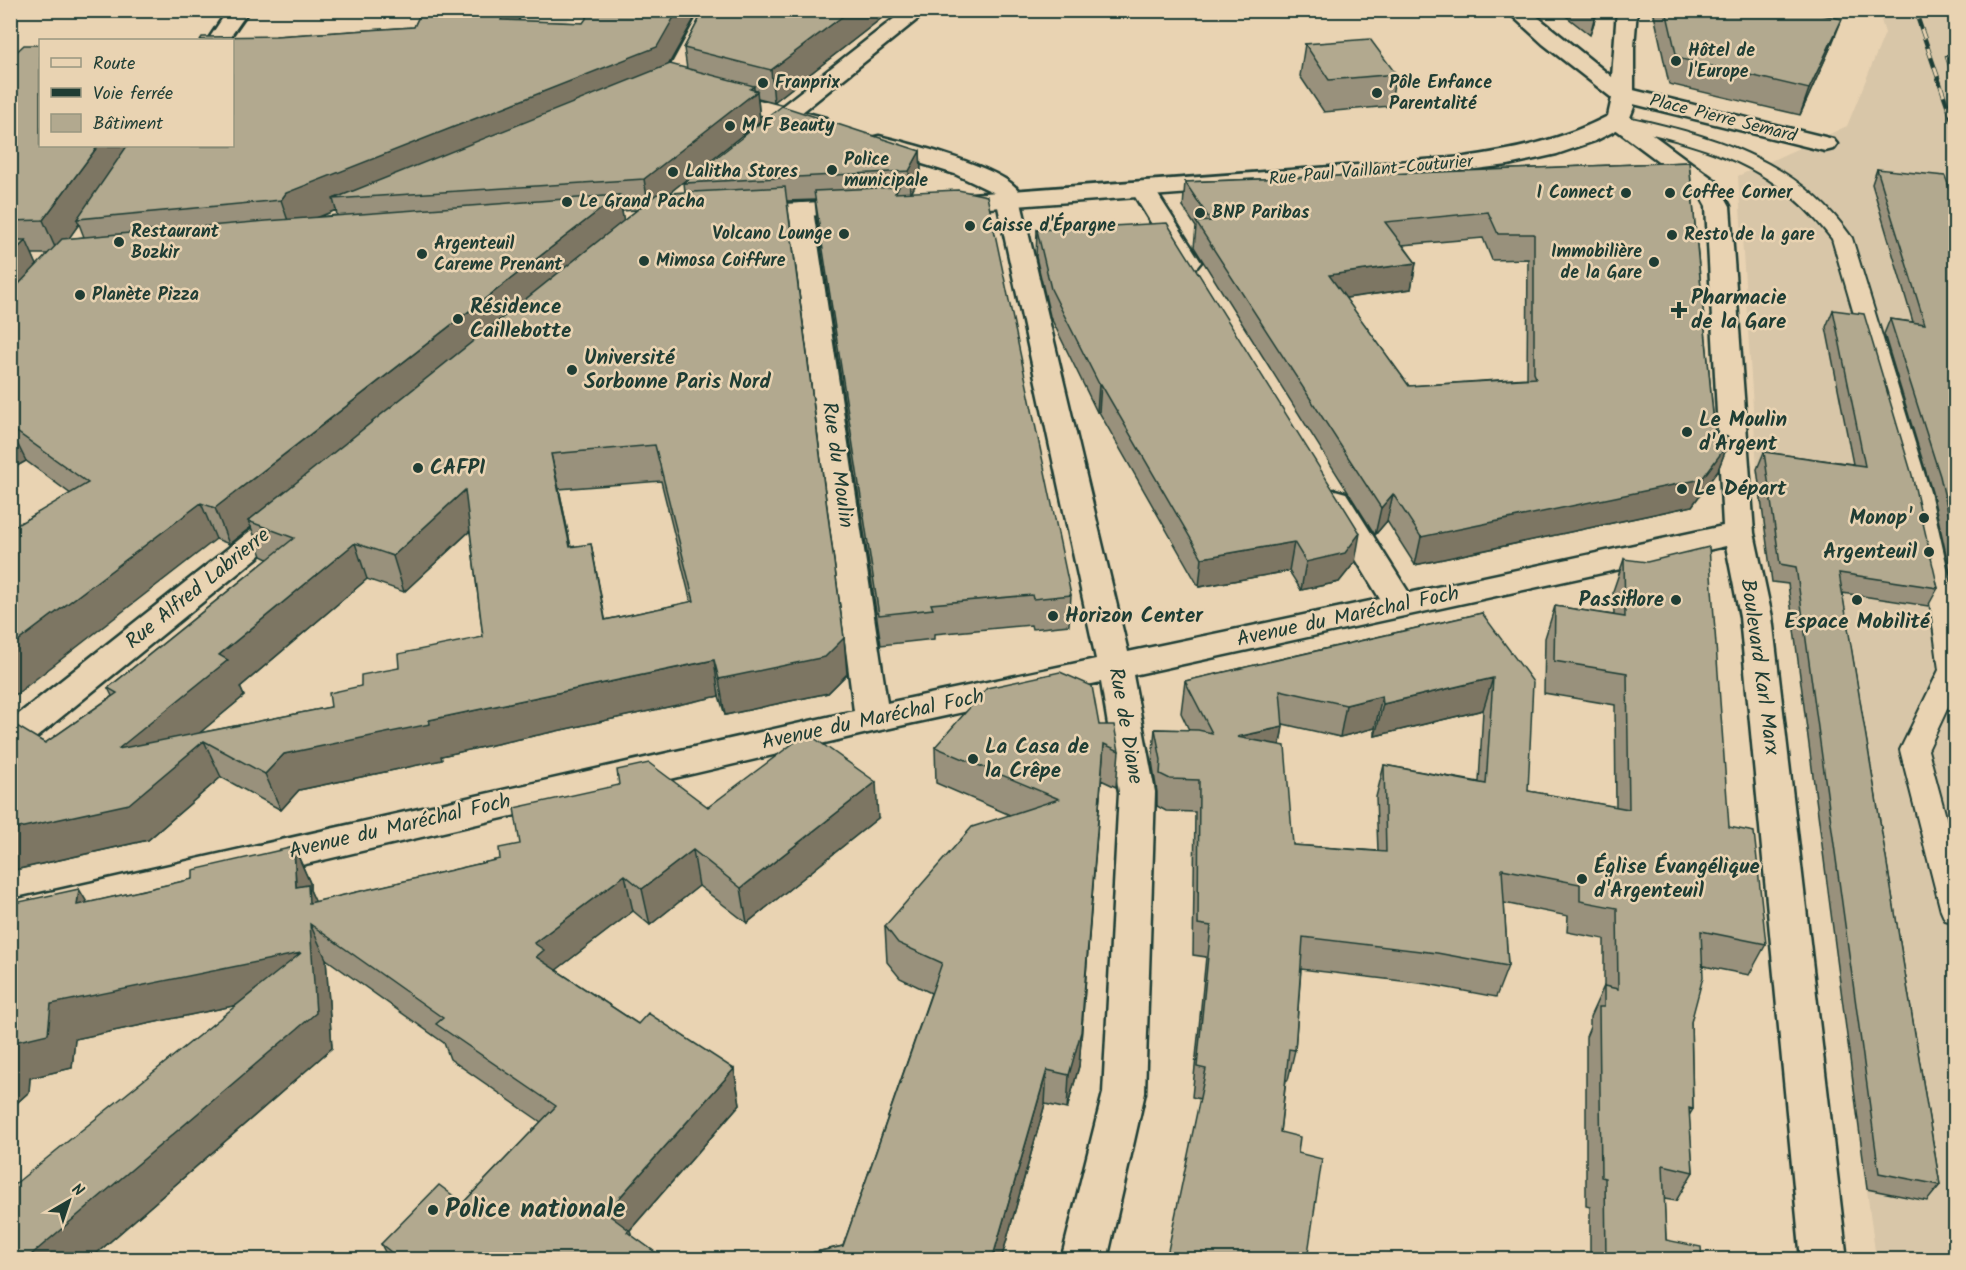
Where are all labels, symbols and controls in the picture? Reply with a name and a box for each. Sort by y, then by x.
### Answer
place label: Hôtel de l'Europe [1688,37,1755,87]
legend [39,39,234,147]
text: Route [93,50,135,79]
marker: Hôtel de l'Europe [1669,54,1683,68]
place label: Franprix [775,69,840,98]
place label: Pôle Enfance Parentalité [1389,69,1492,119]
marker: Franprix [756,76,770,90]
text: Voie ferrée [93,80,173,109]
marker: Pôle Enfance Parentalité [1370,86,1384,100]
street label: Place Pierre Semard [1646,87,1801,152]
text: Bâtiment [93,110,164,139]
place label: M F Beauty [742,112,835,141]
marker: M F Beauty [723,119,737,133]
place label: Police municipale [844,146,928,196]
street label: Rue Paul Vaillant-Couturier [1268,148,1475,194]
place label: Lalitha Stores [685,158,798,187]
marker: Police municipale [825,163,839,177]
marker: Lalitha Stores [666,165,680,179]
place label: I Connect [1537,179,1615,208]
place label: Coffee Corner [1682,179,1794,208]
marker: I Connect [1619,186,1633,200]
marker: Coffee Corner [1663,186,1677,200]
place label: Le Grand Pacha [579,188,705,217]
marker: Le Grand Pacha [560,195,574,209]
place label: BNP Paribas [1212,199,1310,228]
marker: BNP Paribas [1193,206,1207,220]
place label: Caisse d'Épargne [982,212,1116,241]
place label: Restaurant Bozkir [131,218,220,268]
marker: Caisse d'Épargne [963,219,977,233]
place label: Volcano Lounge [712,220,832,249]
place label: Resto de la gare [1684,221,1815,250]
marker: Volcano Lounge [837,227,851,241]
marker: Resto de la gare [1665,228,1679,242]
place label: Argenteuil Careme Prenant [434,230,563,280]
marker: Restaurant Bozkir [112,235,126,249]
place label: Immobilière de la Gare [1551,238,1642,288]
marker: Argenteuil Careme Prenant [415,247,429,261]
place label: Mimosa Coiffure [656,247,786,276]
marker: Mimosa Coiffure [637,254,651,268]
marker: Immobilière de la Gare [1647,255,1661,269]
place label: Planète Pizza [92,281,199,310]
place label: Pharmacie de la Gare [1691,282,1787,339]
marker: Planète Pizza [73,288,87,302]
place label: Résidence Caillebotte [470,291,571,348]
marker: Pharmacie de la Gare [1672,303,1686,317]
marker: Résidence Caillebotte [451,312,465,326]
place label: Université Sorbonne Paris Nord [584,342,771,399]
marker: Université Sorbonne Paris Nord [565,363,579,377]
street label: Rue du Moulin [812,400,862,530]
place label: Le Moulin d'Argent [1699,404,1787,461]
marker: Le Moulin d'Argent [1680,425,1694,439]
place label: CAFPI [430,452,486,485]
marker: CAFPI [411,461,425,475]
place label: Le Départ [1694,473,1787,506]
marker: Le Départ [1675,482,1689,496]
place label: Monop' [1849,502,1913,535]
marker: Monop' [1917,511,1931,525]
street label: Rue Alfred Labrierre [118,520,278,658]
place label: Argenteuil [1823,536,1917,569]
marker: Argenteuil [1922,545,1936,559]
street label: Avenue du Maréchal Foch [1234,577,1462,657]
street label: Boulevard Karl Marx [1730,577,1788,758]
place label: Passiflore [1578,584,1664,617]
marker: Passiflore [1669,593,1683,607]
marker: Espace Mobilité [1850,593,1864,607]
place label: Horizon Center [1065,600,1204,633]
place label: Espace Mobilité [1785,606,1931,639]
marker: Horizon Center [1046,609,1060,623]
street label: Rue de Diane [1099,665,1152,787]
street label: Avenue du Maréchal Foch [759,680,987,760]
place label: La Casa de la Crêpe [985,731,1089,788]
marker: La Casa de la Crêpe [966,752,980,766]
street label: Avenue du Maréchal Foch [286,785,514,869]
place label: Église Évangélique d'Argenteuil [1594,851,1760,908]
marker: Église Évangélique d'Argenteuil [1575,872,1589,886]
north arrow [39,1171,99,1231]
text: N [66,1178,89,1203]
place label: Police nationale [445,1189,626,1231]
marker: Police nationale [426,1203,440,1217]

